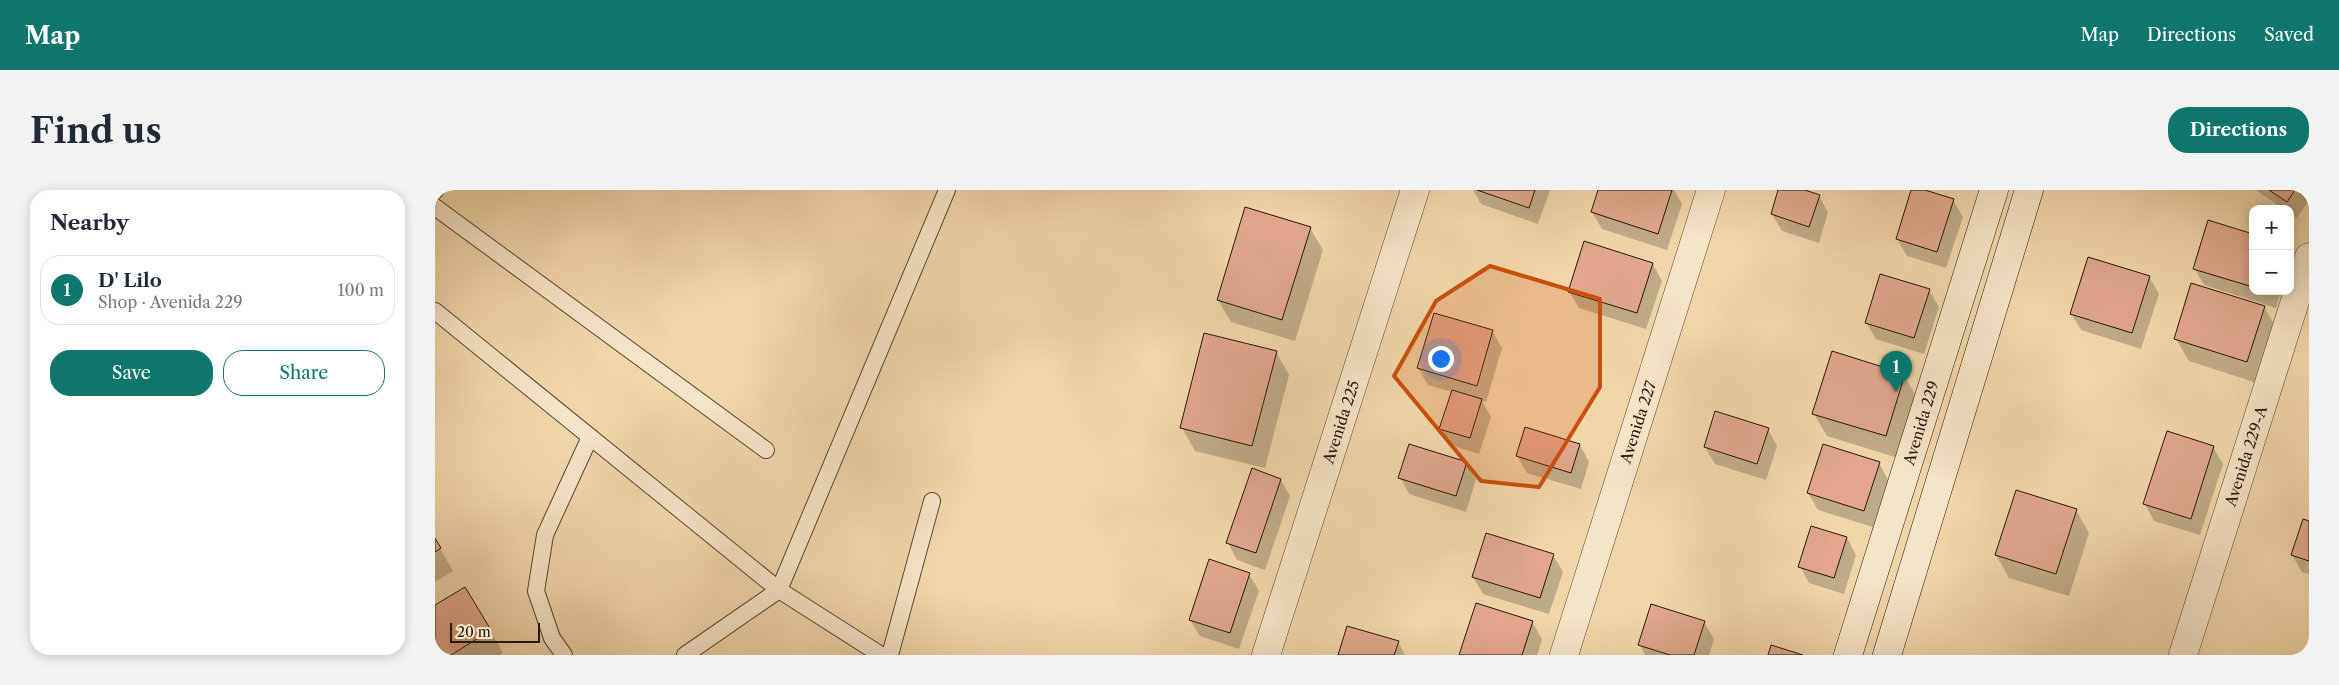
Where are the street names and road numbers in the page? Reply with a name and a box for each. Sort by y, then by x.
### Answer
street label: Avenida 225 [1318,378,1363,467]
street label: Avenida 227 [1615,378,1660,467]
street label: Avenida 229 [1899,379,1943,468]
street label: Avenida 229-A [2220,402,2272,510]

